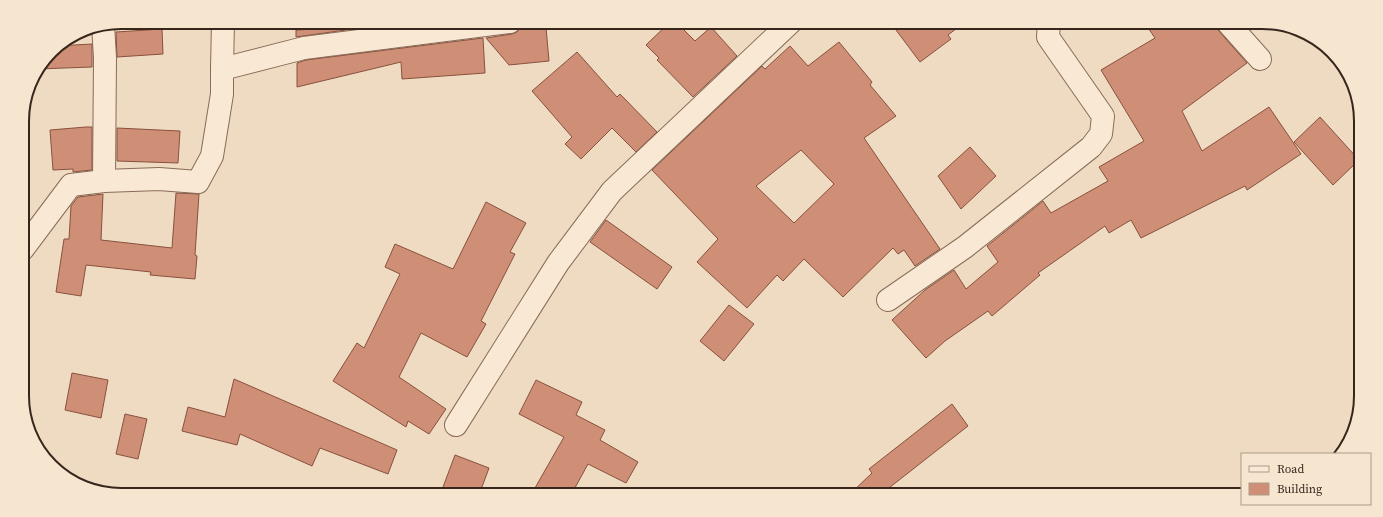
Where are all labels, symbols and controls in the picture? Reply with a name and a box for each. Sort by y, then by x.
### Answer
legend [1241,453,1371,505]
text: Road [1277,461,1304,477]
text: Building [1277,481,1322,497]

